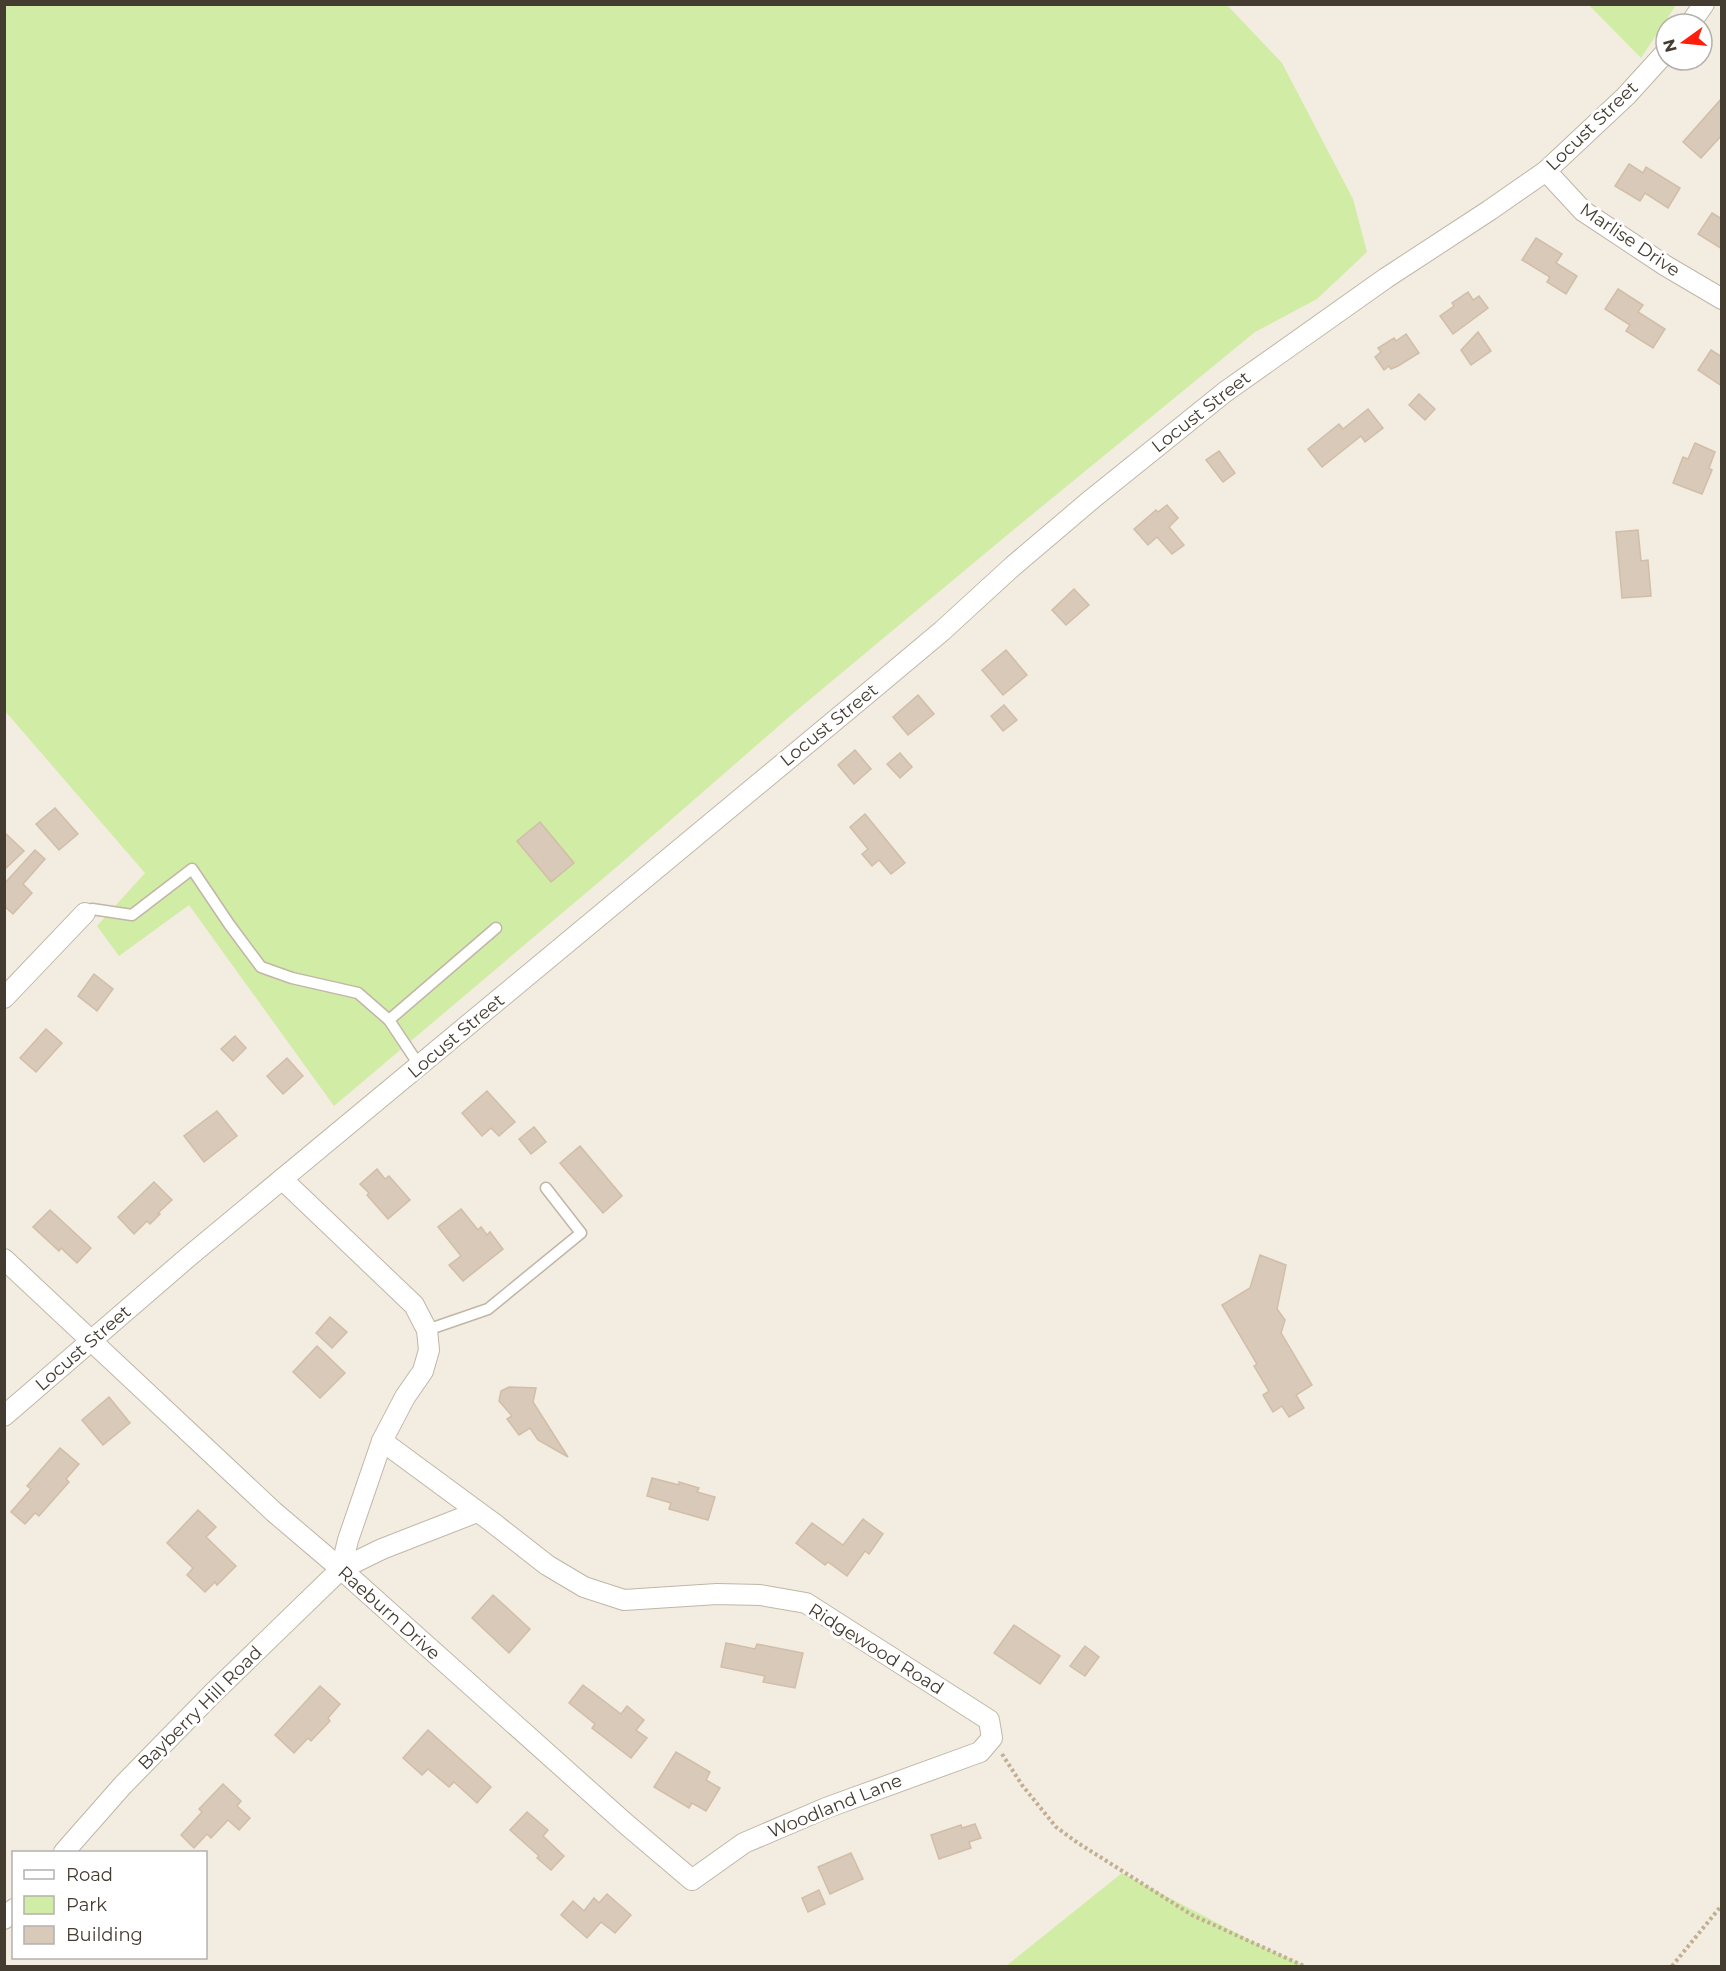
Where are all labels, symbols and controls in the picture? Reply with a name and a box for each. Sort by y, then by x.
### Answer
north arrow [1654,12,1714,72]
text: N [1659,37,1681,54]
street label: Locust Street [1541,77,1643,175]
street label: Marlise Drive [1576,198,1684,282]
street label: Locust Street [1147,367,1255,457]
street label: Locust Street [776,679,882,771]
street label: Locust Street [403,989,509,1083]
street label: Locust Street [31,1301,135,1395]
street label: Raeburn Drive [333,1561,445,1665]
street label: Ridgewood Road [804,1599,948,1699]
street label: Bayberry Hill Road [133,1641,267,1775]
street label: Woodland Lane [765,1769,905,1843]
legend [12,1851,207,1959]
text: Road [66,1864,113,1886]
text: Park [66,1894,107,1916]
text: Building [66,1924,143,1946]

